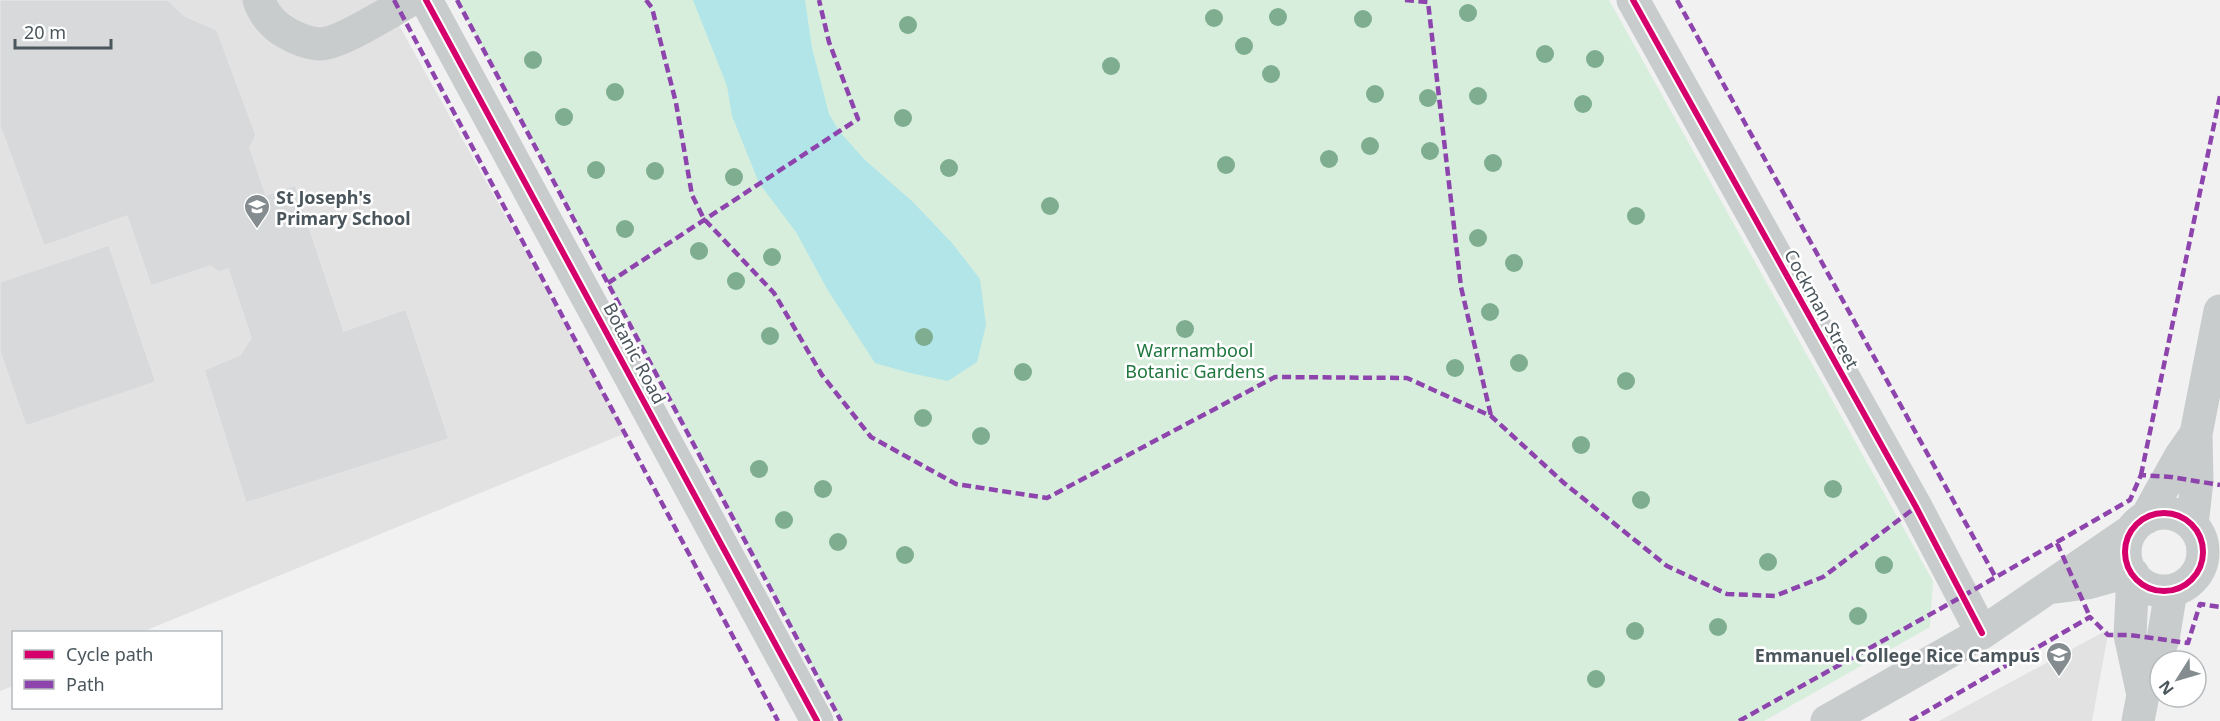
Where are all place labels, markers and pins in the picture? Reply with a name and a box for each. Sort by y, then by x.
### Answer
place label: St Joseph's Primary School [276,185,411,230]
school or university icon: St Joseph's Primary School [242,192,272,230]
school or university icon: Emmanuel College Rice Campus [2044,640,2074,678]
place label: Emmanuel College Rice Campus [1755,643,2040,667]

